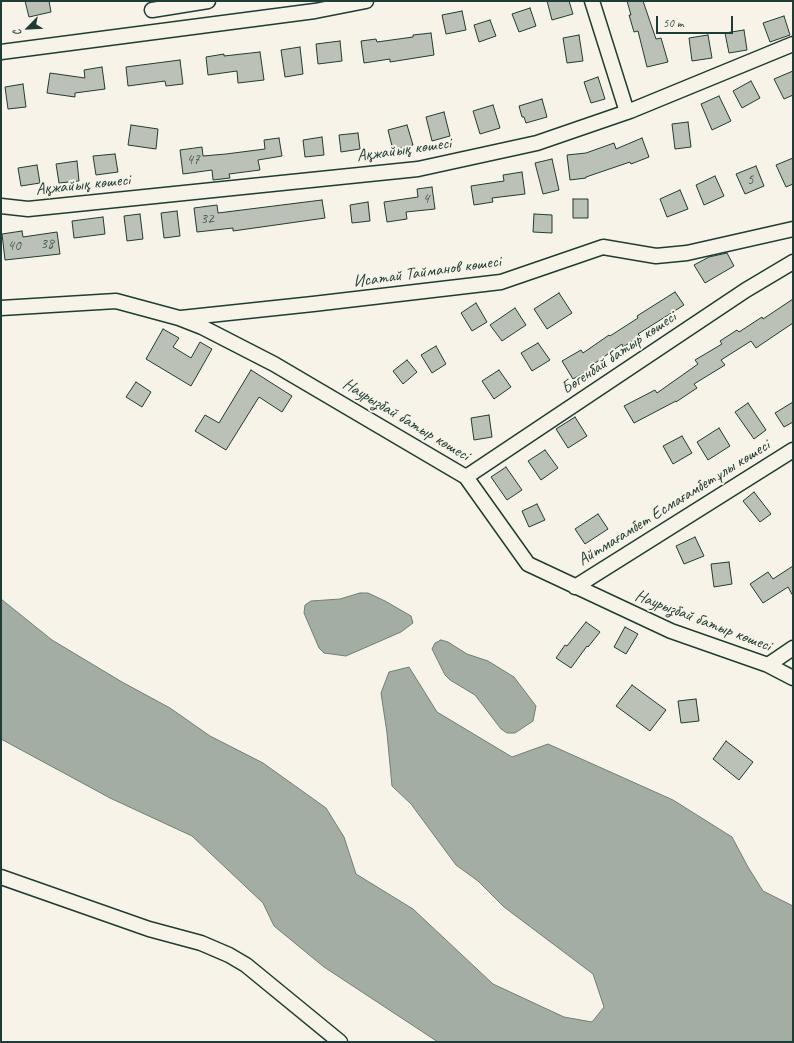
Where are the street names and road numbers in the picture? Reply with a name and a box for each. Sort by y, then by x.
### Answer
street label: Ақжайық көшесі [355,133,453,167]
street label: Ақжайық көшесі [35,170,131,200]
street label: Исатай Тайманов көшесі [352,252,502,292]
street label: Бөгенбай батыр көшесі [558,307,680,399]
street label: Наурызбай батыр көшесі [339,374,473,466]
street label: Айтмағамбет Есмағамбетұлы көшесі [574,435,774,571]
street label: Наурызбай батыр көшесі [632,586,774,656]

